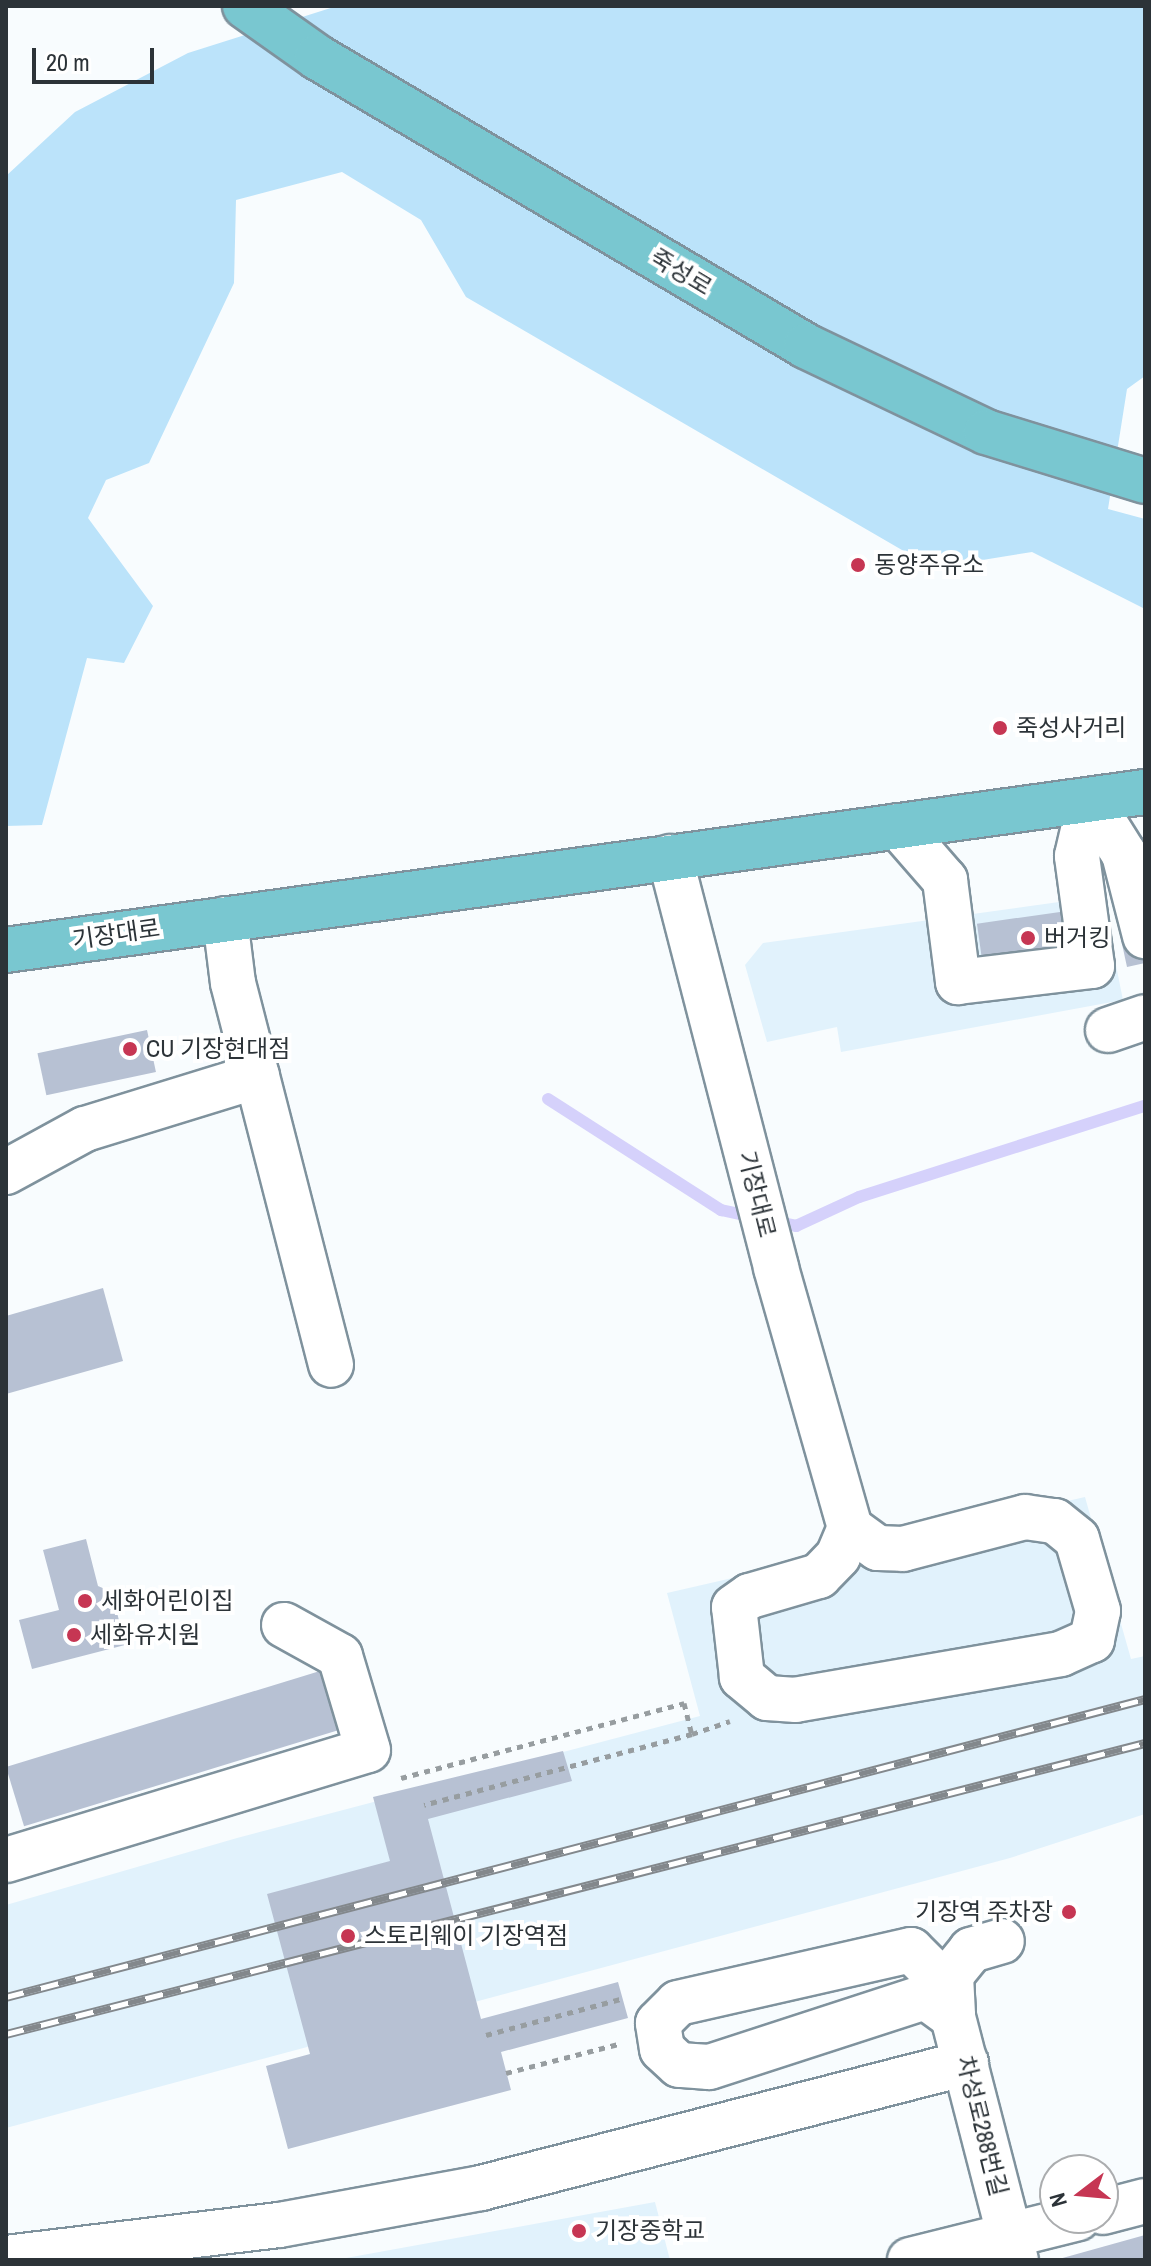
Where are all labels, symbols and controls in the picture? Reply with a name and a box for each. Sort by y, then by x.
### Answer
scale bar [36,32,158,82]
text: 20 m [46,46,90,78]
street label: 죽성로 [645,243,717,301]
place label: 동양주유소 [874,551,984,579]
marker: 동양주유소 [849,556,867,574]
place label: 죽성사거리 [1016,714,1126,742]
marker: 죽성사거리 [991,719,1009,737]
street label: 기장대로 [70,914,162,954]
place label: 버거킹 [1044,924,1110,952]
marker: 버거킹 [1019,929,1037,947]
place label: CU 기장현대점 [146,1035,290,1063]
marker: CU 기장현대점 [121,1040,139,1058]
street label: 기장대로 [732,1148,782,1240]
place label: 세화어린이집 [101,1587,233,1615]
marker: 세화어린이집 [76,1592,94,1610]
place label: 세화유치원 [90,1621,200,1649]
marker: 세화유치원 [65,1626,83,1644]
place label: 기장역 주차장 [915,1898,1053,1926]
marker: 기장역 주차장 [1060,1903,1078,1921]
place label: 스토리웨이 기장역점 [364,1922,568,1950]
marker: 스토리웨이 기장역점 [339,1927,357,1945]
street label: 차성로288번길 [951,2053,1013,2199]
north arrow [1039,2154,1119,2234]
text: N [1042,2190,1074,2210]
place label: 기장중학교 [595,2217,705,2245]
marker: 기장중학교 [570,2222,588,2240]

